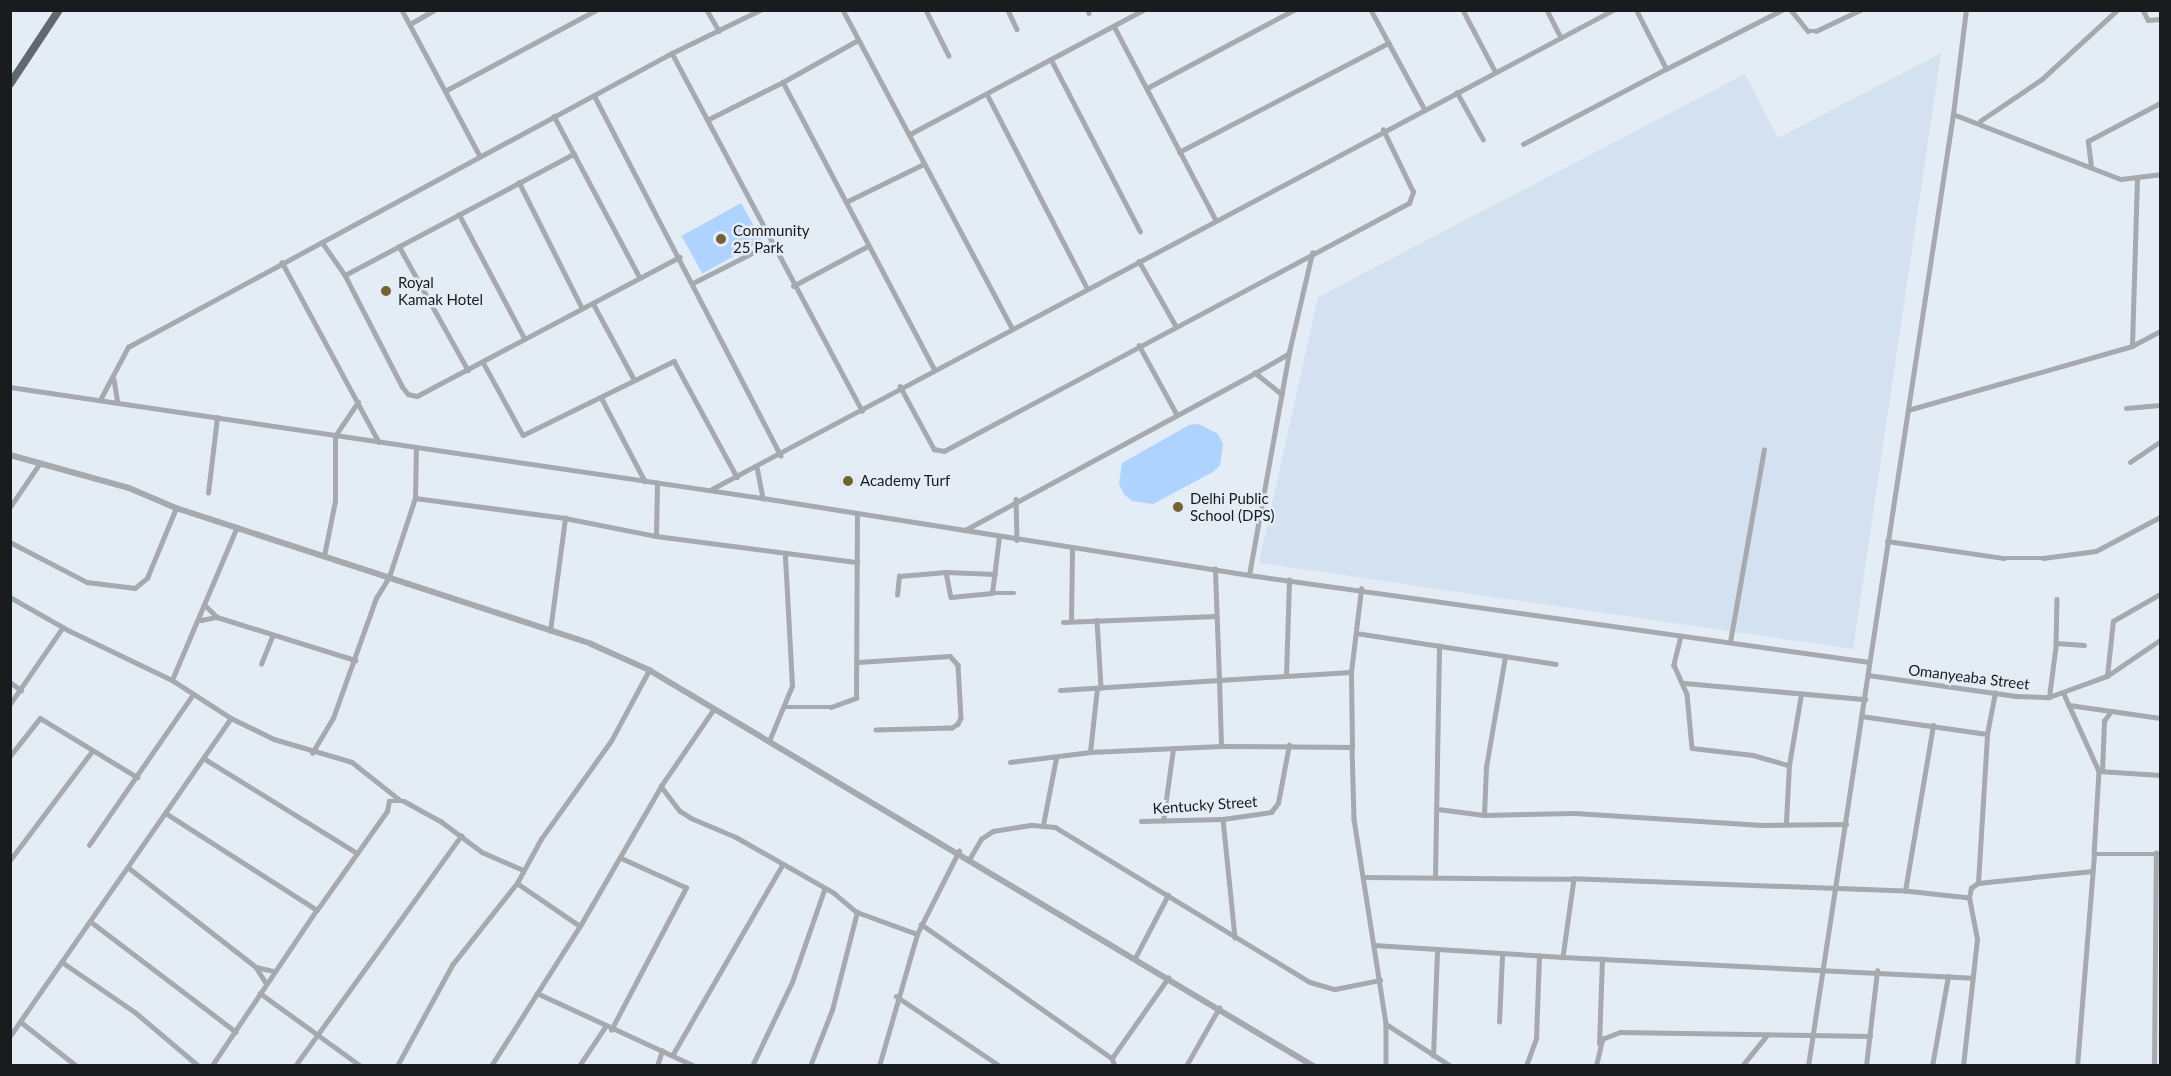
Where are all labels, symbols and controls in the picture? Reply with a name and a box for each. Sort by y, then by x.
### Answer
place label: Community 25 Park [733,221,809,256]
marker: Community 25 Park [714,232,728,246]
place label: Royal Kamak Hotel [398,273,483,308]
marker: Royal Kamak Hotel [379,284,393,298]
place label: Academy Turf [860,472,951,490]
marker: Academy Turf [841,474,855,488]
place label: Delhi Public School (DPS) [1190,489,1275,524]
marker: Delhi Public School (DPS) [1171,500,1185,514]
street label: Omanyeaba Street [1907,661,2031,693]
street label: Kentucky Street [1152,792,1258,818]

